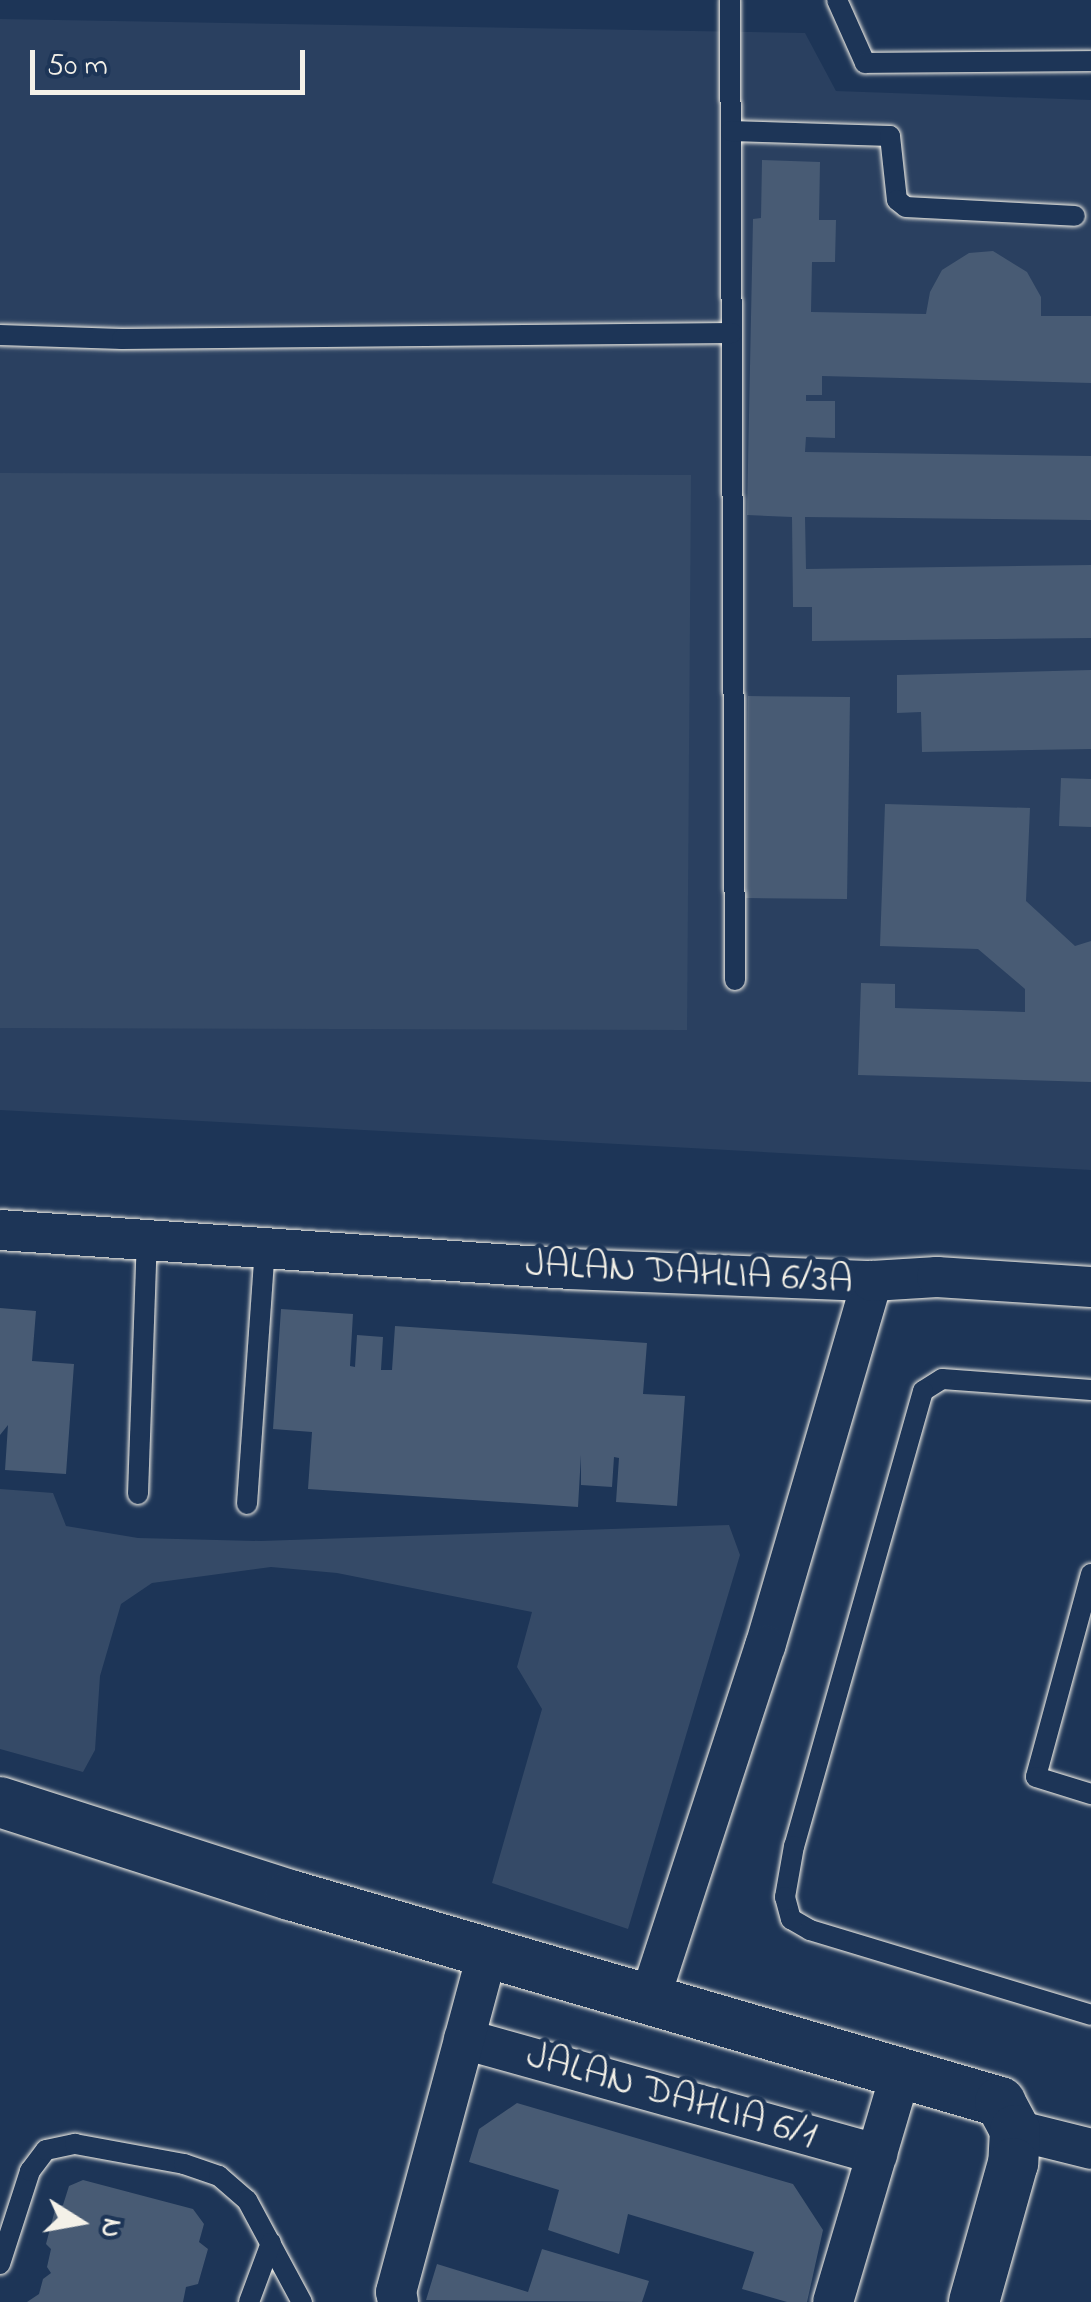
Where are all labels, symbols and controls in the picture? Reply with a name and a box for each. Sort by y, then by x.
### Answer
scale bar [35,30,310,92]
text: 50 m [47,45,108,89]
street label: JALAN DAHLIA 6/3A [524,1241,854,1307]
street label: JALAN DAHLIA 6/1 [520,2033,822,2161]
north arrow [30,2172,130,2272]
text: N [88,2215,132,2241]

